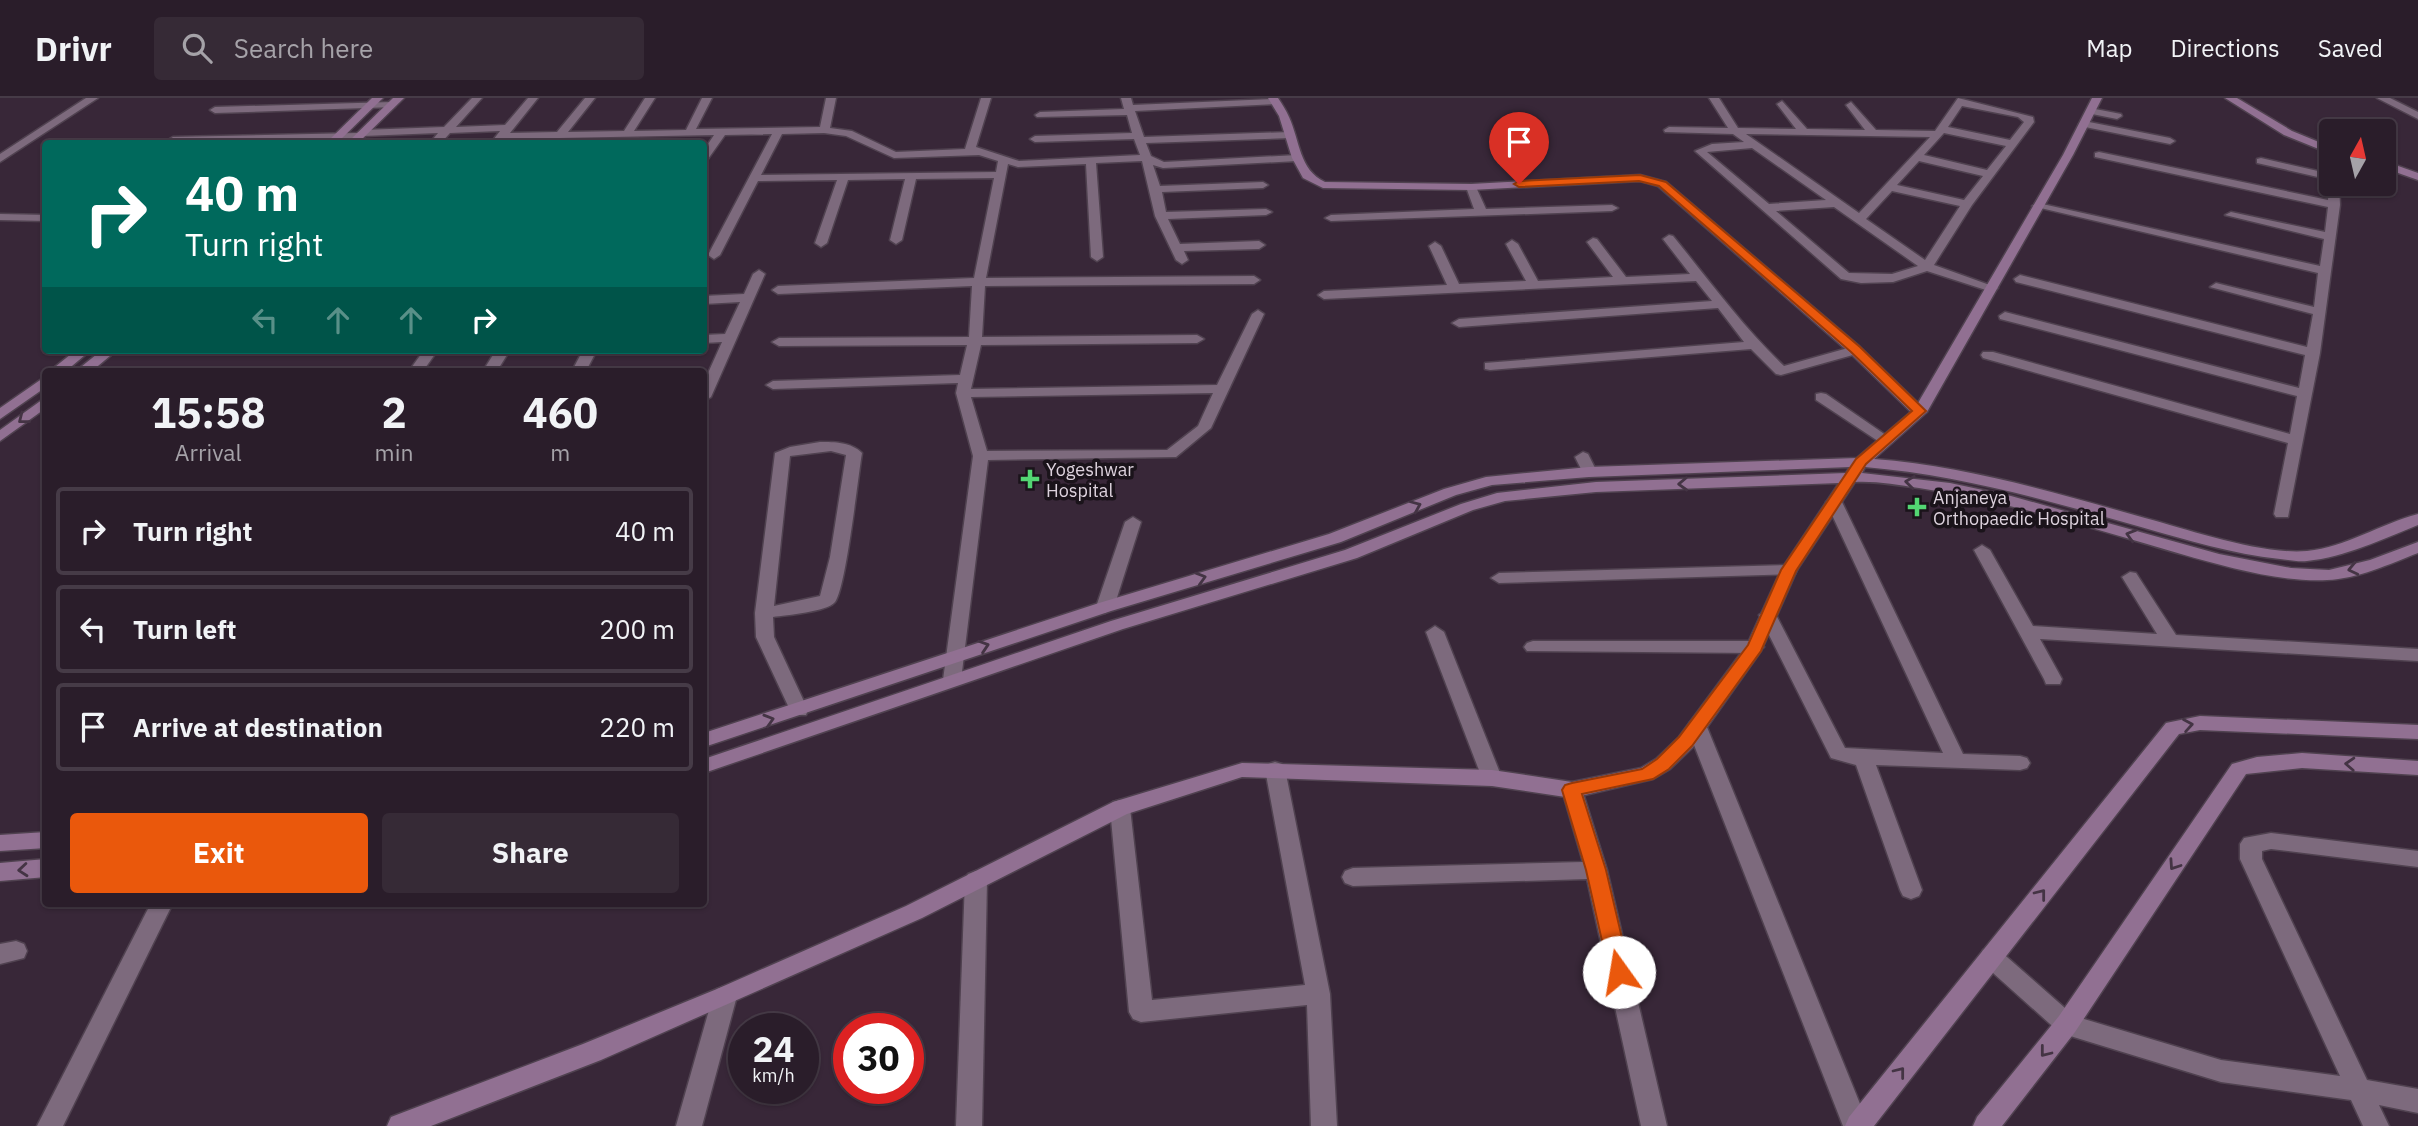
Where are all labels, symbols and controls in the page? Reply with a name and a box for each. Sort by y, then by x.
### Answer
search box [154,17,644,80]
text: Drivr [35,27,112,70]
icon: search [178,29,216,67]
text: Search here [234,31,373,65]
text: Map [2086,32,2132,64]
text: Directions [2170,32,2280,64]
text: Saved [2318,32,2383,64]
pin [1489,112,1549,184]
north arrow [2319,119,2396,196]
map controls [2319,119,2396,196]
icon: arrive [1500,123,1538,161]
text: 40 m [185,161,299,224]
icon: right [70,168,161,259]
text: Turn right [185,223,323,265]
icon: left [246,301,284,339]
icon: ahead [319,301,357,339]
icon: ahead [392,301,430,339]
icon: right [465,301,503,339]
text: 15:58 [151,385,266,440]
text: 2 [381,385,407,440]
text: 460 [522,385,598,440]
one-way arrow [18,410,30,423]
text: Arrival [175,437,242,467]
text: min [375,437,413,467]
text: m [550,437,570,467]
place label: Yogeshwar Hospital [1046,458,1134,502]
marker: Yogeshwar Hospital [1020,469,1040,489]
one-way arrow [1905,474,1916,489]
one-way arrow [1678,476,1688,492]
place label: Anjaneya Orthopaedic Hospital [1933,486,2105,530]
marker: Anjaneya Orthopaedic Hospital [1907,497,1927,517]
one-way arrow [1409,500,1422,514]
icon: right [74,512,112,550]
text: Turn right [133,514,252,548]
text: 40 m [615,514,675,548]
one-way arrow [2126,528,2138,543]
one-way arrow [2348,561,2360,575]
one-way arrow [1194,571,1206,586]
icon: left [74,610,112,648]
text: Turn left [133,612,236,646]
text: 200 m [599,612,675,646]
one-way arrow [977,640,989,654]
icon: arrive [74,708,112,746]
text: Arrive at destination [133,710,383,744]
text: 220 m [599,710,675,744]
one-way arrow [762,713,774,728]
one-way arrow [2182,718,2194,733]
one-way arrow [2344,757,2355,772]
button: Exit [70,813,368,893]
button: Share [382,813,679,893]
one-way arrow [2170,857,2183,870]
one-way arrow [17,862,28,877]
one-way arrow [2033,889,2046,902]
position arrow [1582,935,1656,1009]
speed limit sign: 30 [833,1013,924,1104]
text: 24 [752,1026,795,1072]
one-way arrow [2040,1044,2053,1056]
text: km/h [752,1064,795,1087]
one-way arrow [1892,1068,1904,1081]

